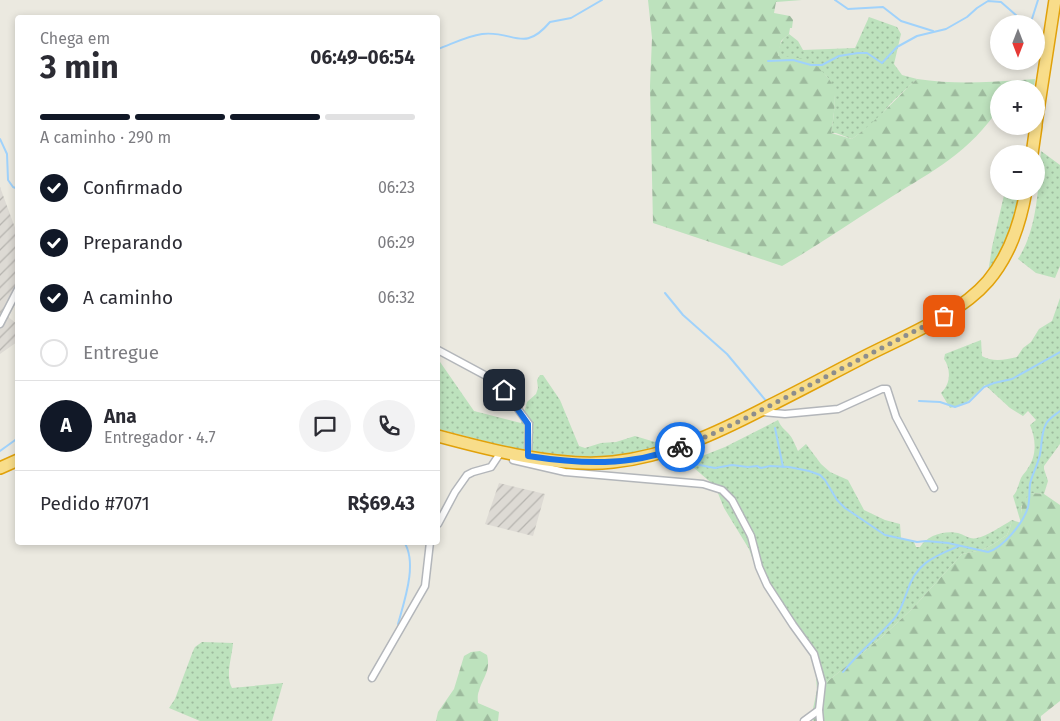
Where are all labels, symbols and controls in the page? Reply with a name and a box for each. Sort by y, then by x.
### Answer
north arrow [990,15,1045,70]
map controls [990,15,1045,200]
text: Chega em [40,29,110,48]
text: 06:49–06:54 [310,46,415,69]
text: 3 min [40,48,119,86]
button: + [990,80,1045,135]
text: A caminho · 290 m [40,128,171,147]
button: − [990,145,1045,200]
icon: check [40,174,68,202]
text: Confirmado [83,176,183,199]
text: 06:23 [378,178,415,197]
icon: check [40,229,68,257]
text: Preparando [83,231,183,254]
text: 06:29 [378,233,415,252]
icon: check [40,284,68,312]
text: A caminho [83,286,173,309]
text: 06:32 [378,288,415,307]
pin [923,295,965,337]
icon: bag [930,302,958,330]
text: Entregue [83,341,159,364]
pin [483,369,525,411]
icon: home [490,376,518,404]
button: chat [299,400,351,452]
button: phone [363,400,415,452]
text: Ana [104,405,137,428]
text: A [60,414,72,437]
courier [655,422,705,472]
text: Entregador · 4.7 [104,428,216,447]
icon: bike [666,433,694,461]
text: Pedido #7071 [40,492,150,515]
text: R$69.43 [347,492,415,515]

